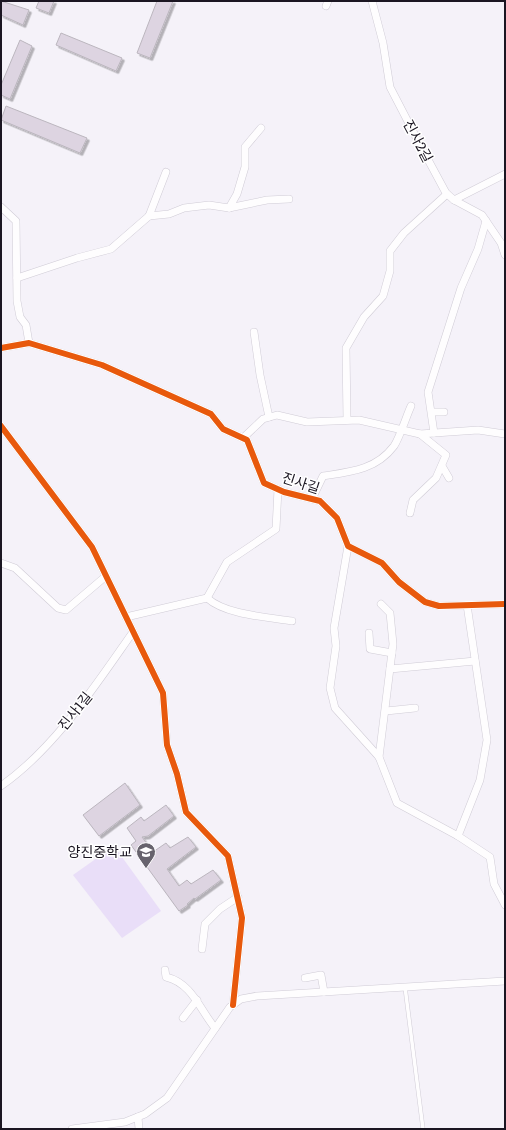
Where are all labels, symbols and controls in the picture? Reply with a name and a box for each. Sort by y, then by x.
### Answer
street label: 진사2길 [399,116,438,165]
street label: 진사길 [280,467,323,498]
street label: 진사1길 [52,687,96,734]
place label: 양진중학교 [68,841,132,861]
school or university icon: 양진중학교 [135,841,157,869]

